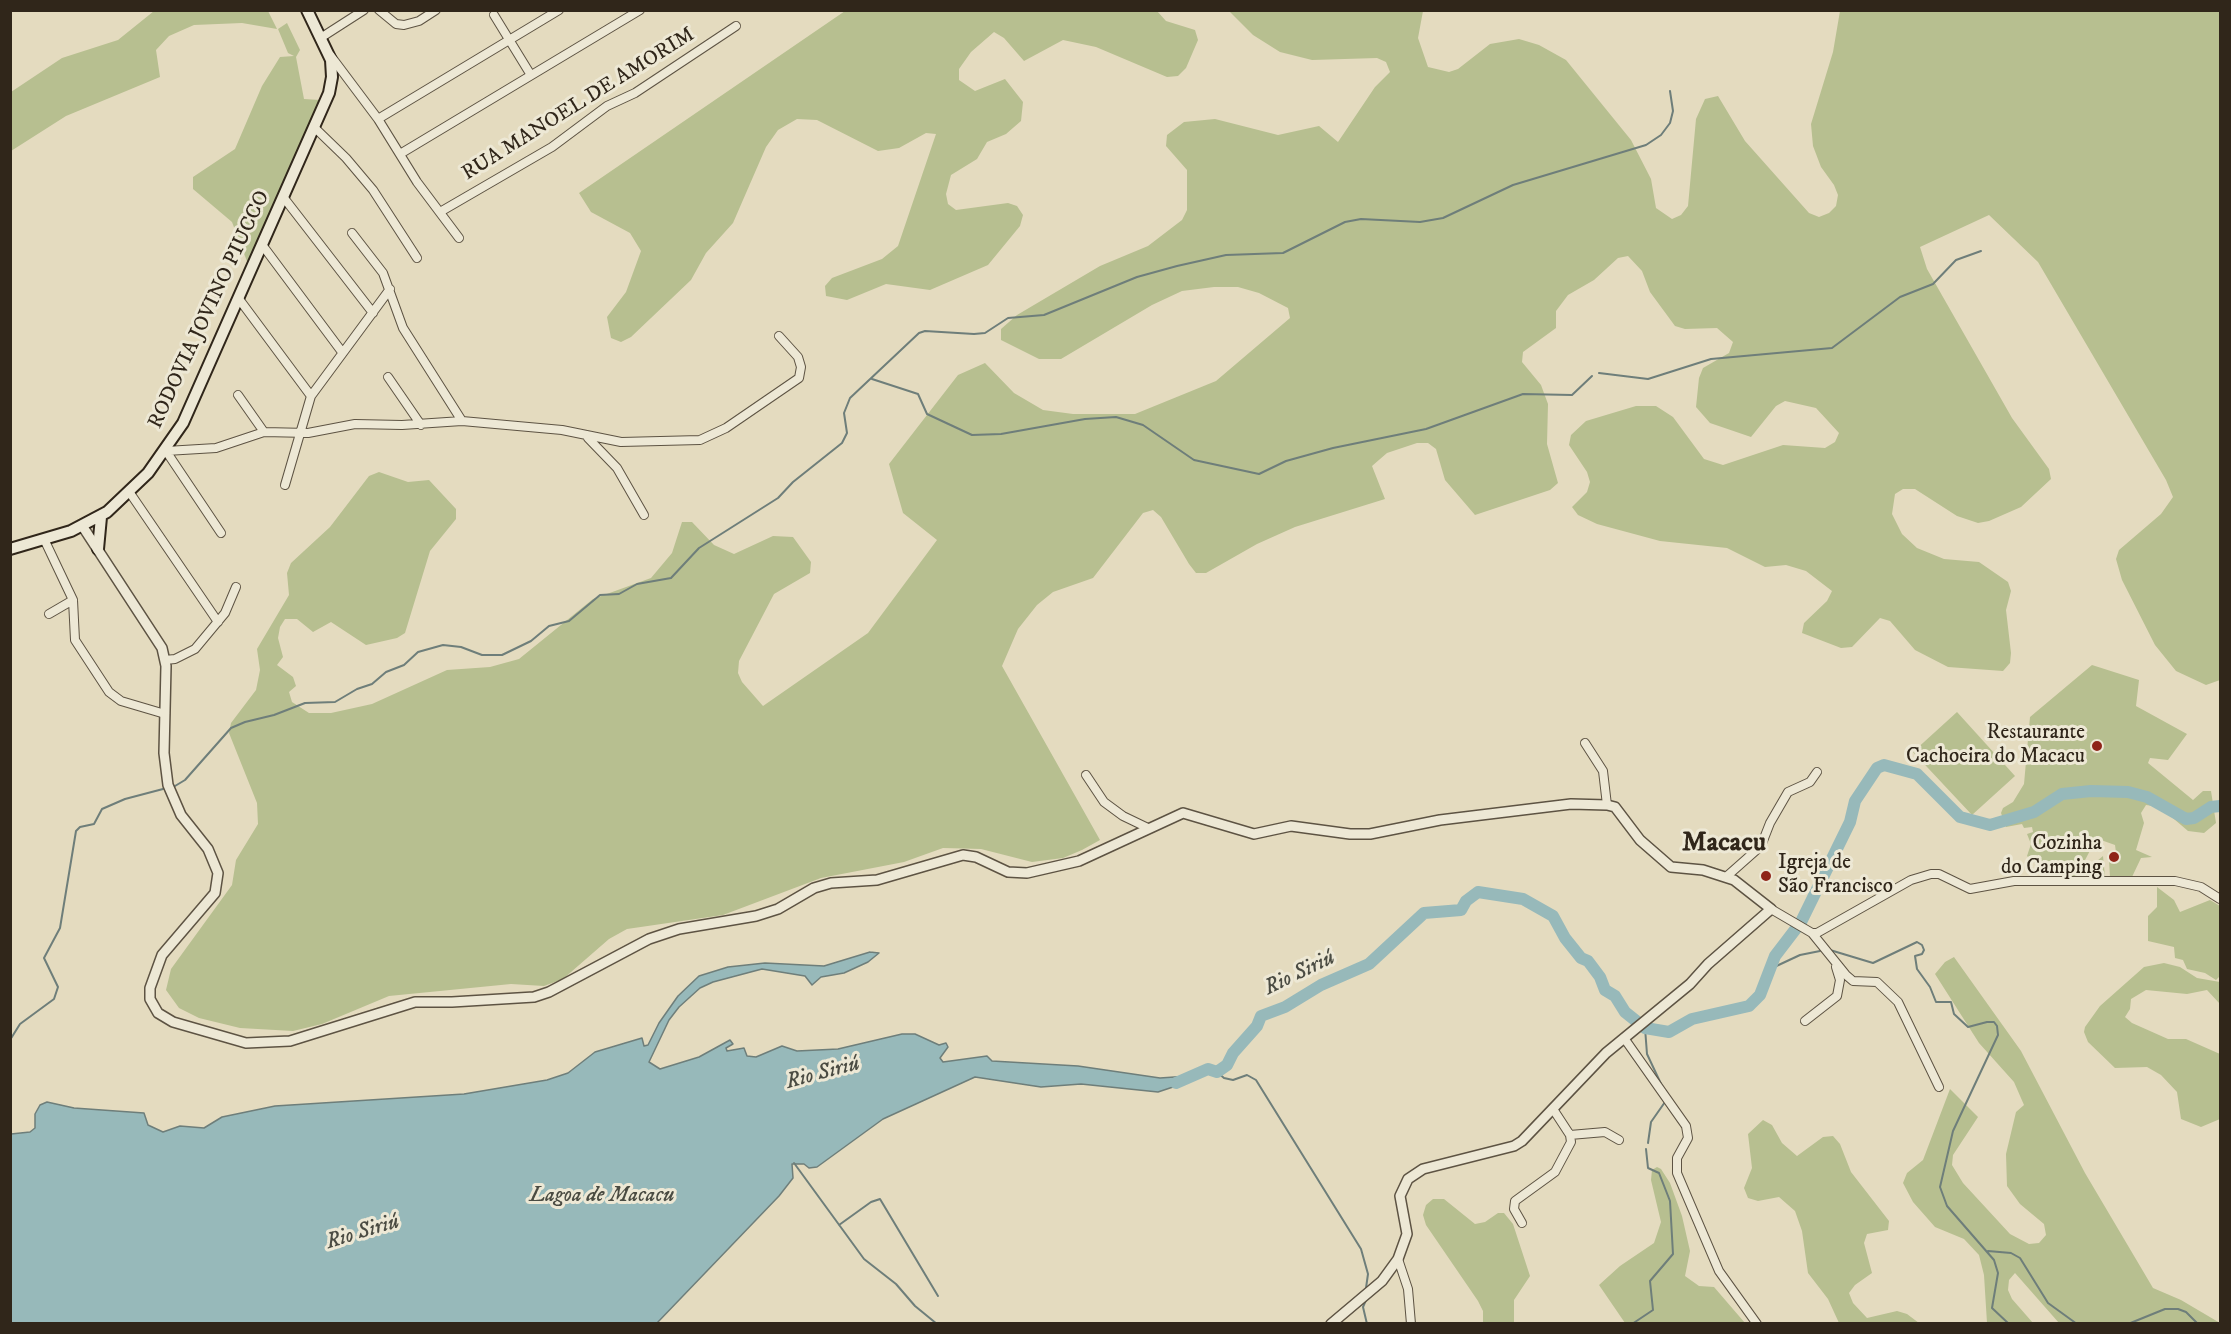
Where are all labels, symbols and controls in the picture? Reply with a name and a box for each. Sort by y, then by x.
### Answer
street label: RUA MANOEL DE AMORIM [458,23,700,187]
street label: RODOVIA JOVINO PIUCCO [144,187,276,433]
place label: Restaurante Cachoeira do Macacu [1906,721,2085,771]
marker: Restaurante Cachoeira do Macacu [2090,739,2104,753]
district label: Macacu [1682,828,1766,860]
place label: Cozinha do Camping [2001,832,2102,882]
marker: Cozinha do Camping [2107,850,2121,864]
place label: Igreja de São Francisco [1778,851,1893,901]
marker: Igreja de São Francisco [1759,869,1773,883]
water label: Rio Siriú [1260,946,1340,1002]
water label: Rio Siriú [783,1051,863,1097]
water label: Lagoa de Macacu [529,1183,675,1209]
water label: Rio Siriú [323,1209,403,1257]

